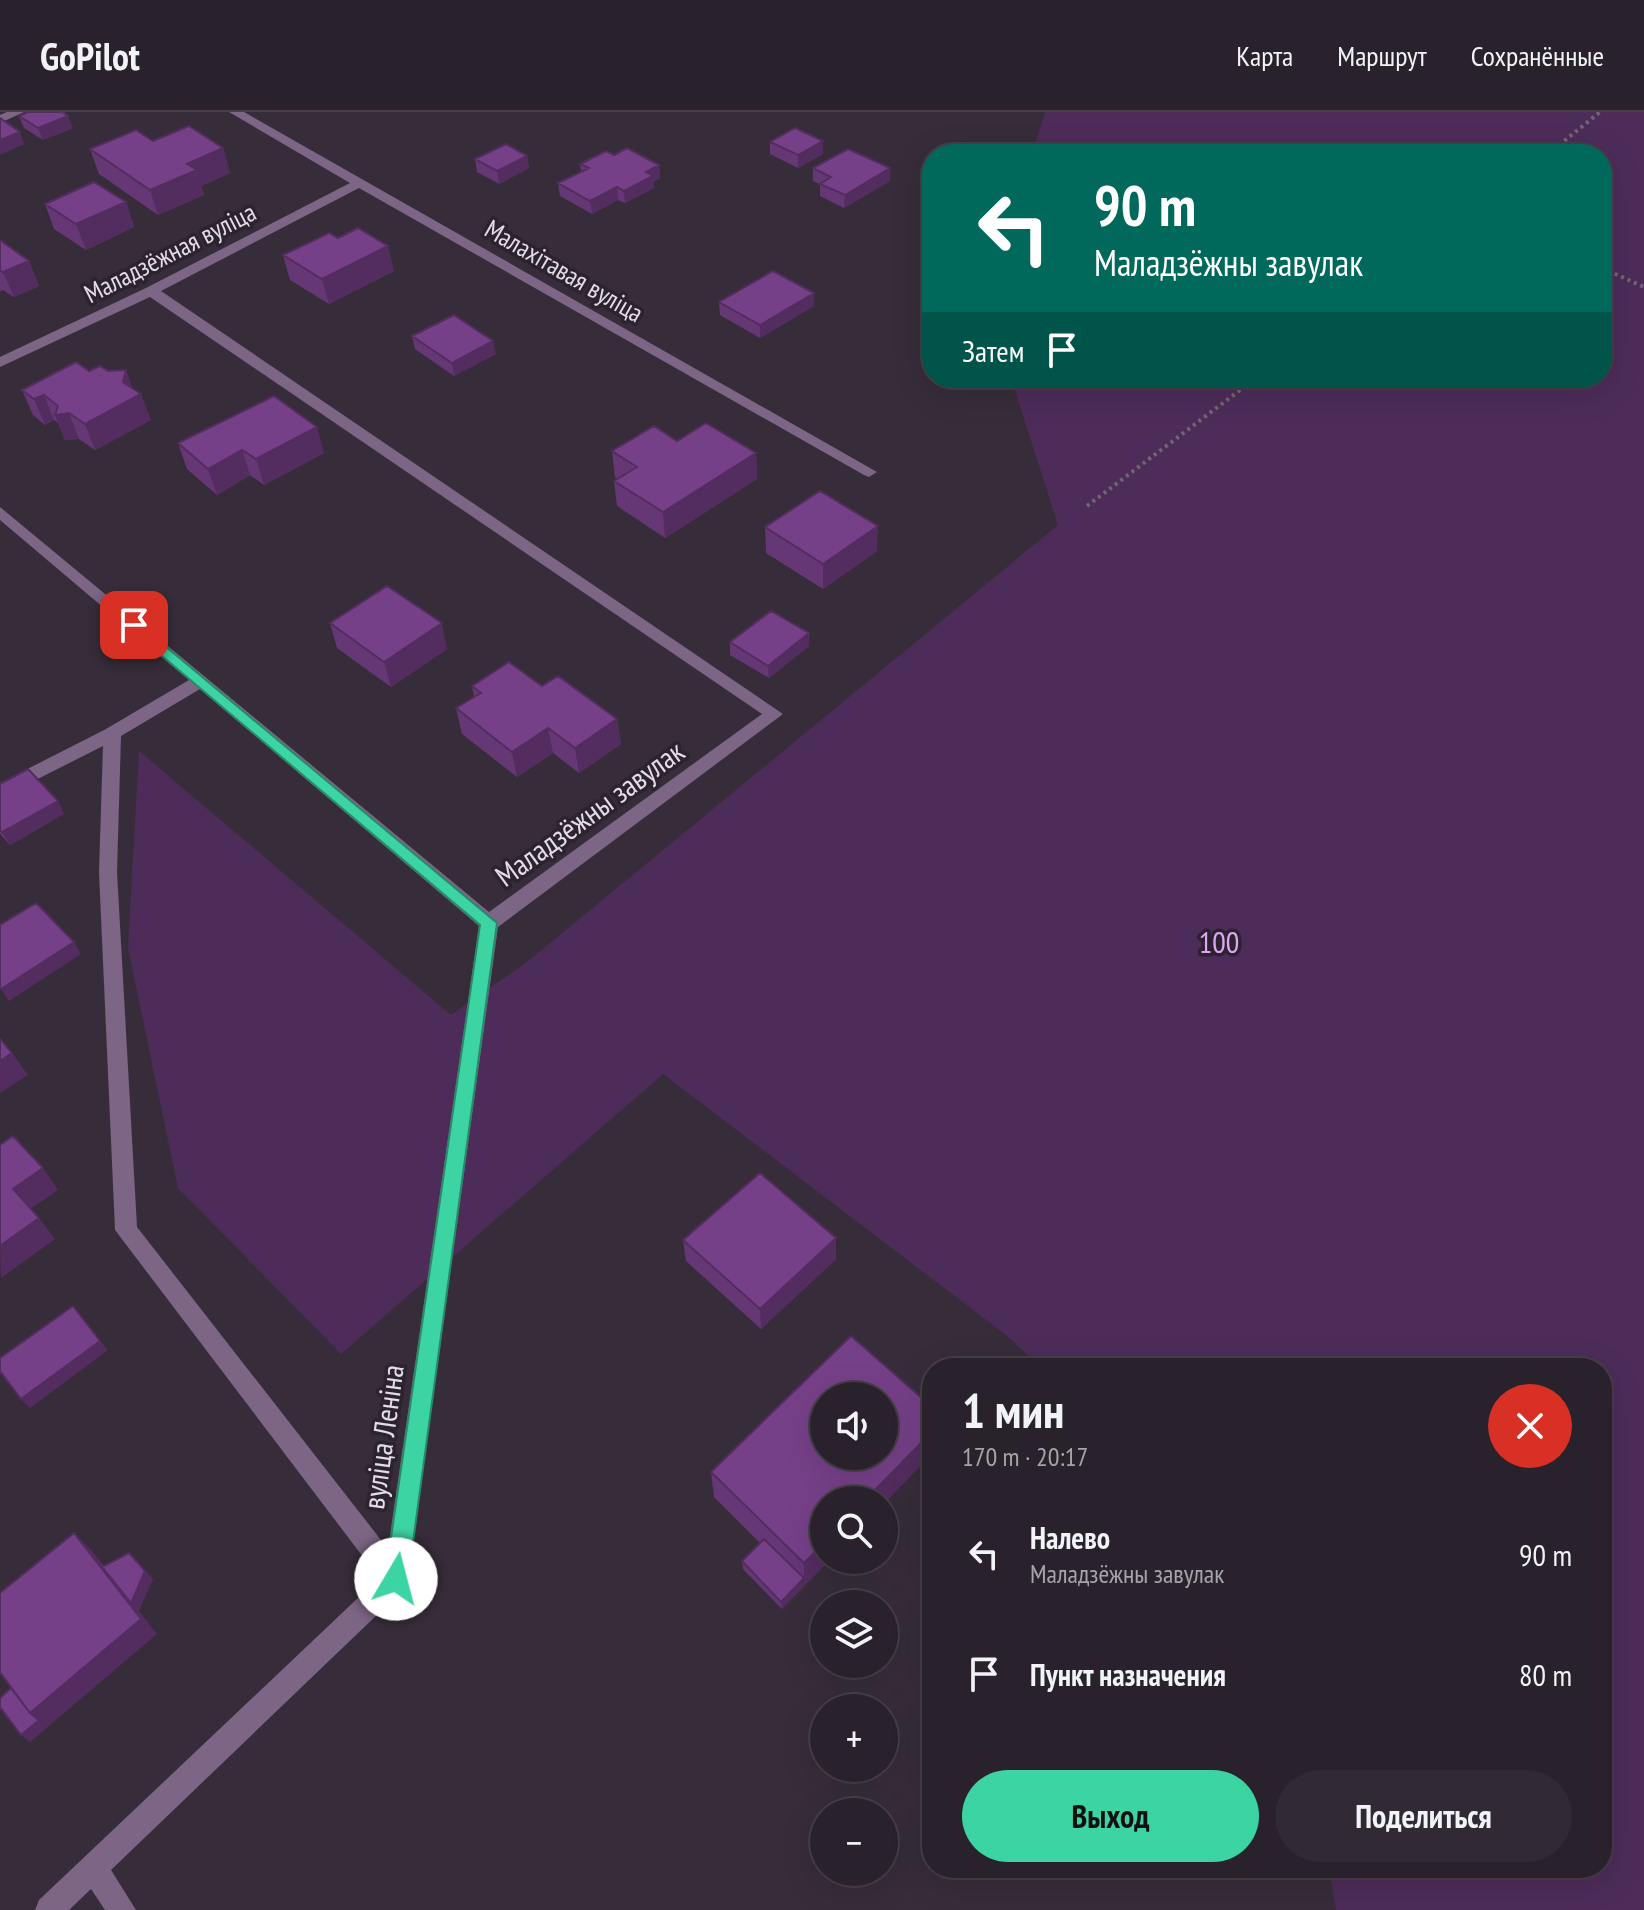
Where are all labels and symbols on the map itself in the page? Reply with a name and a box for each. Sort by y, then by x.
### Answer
street label: Маладзёжная вуліца [78,195,261,310]
street label: Малахітавая вуліца [479,212,649,329]
pin [100,591,168,659]
street label: Маладзёжны завулак [487,731,692,894]
park label: 100 [1199,922,1239,961]
street label: вуліца Леніна [353,1362,412,1511]
position arrow [354,1537,438,1621]

